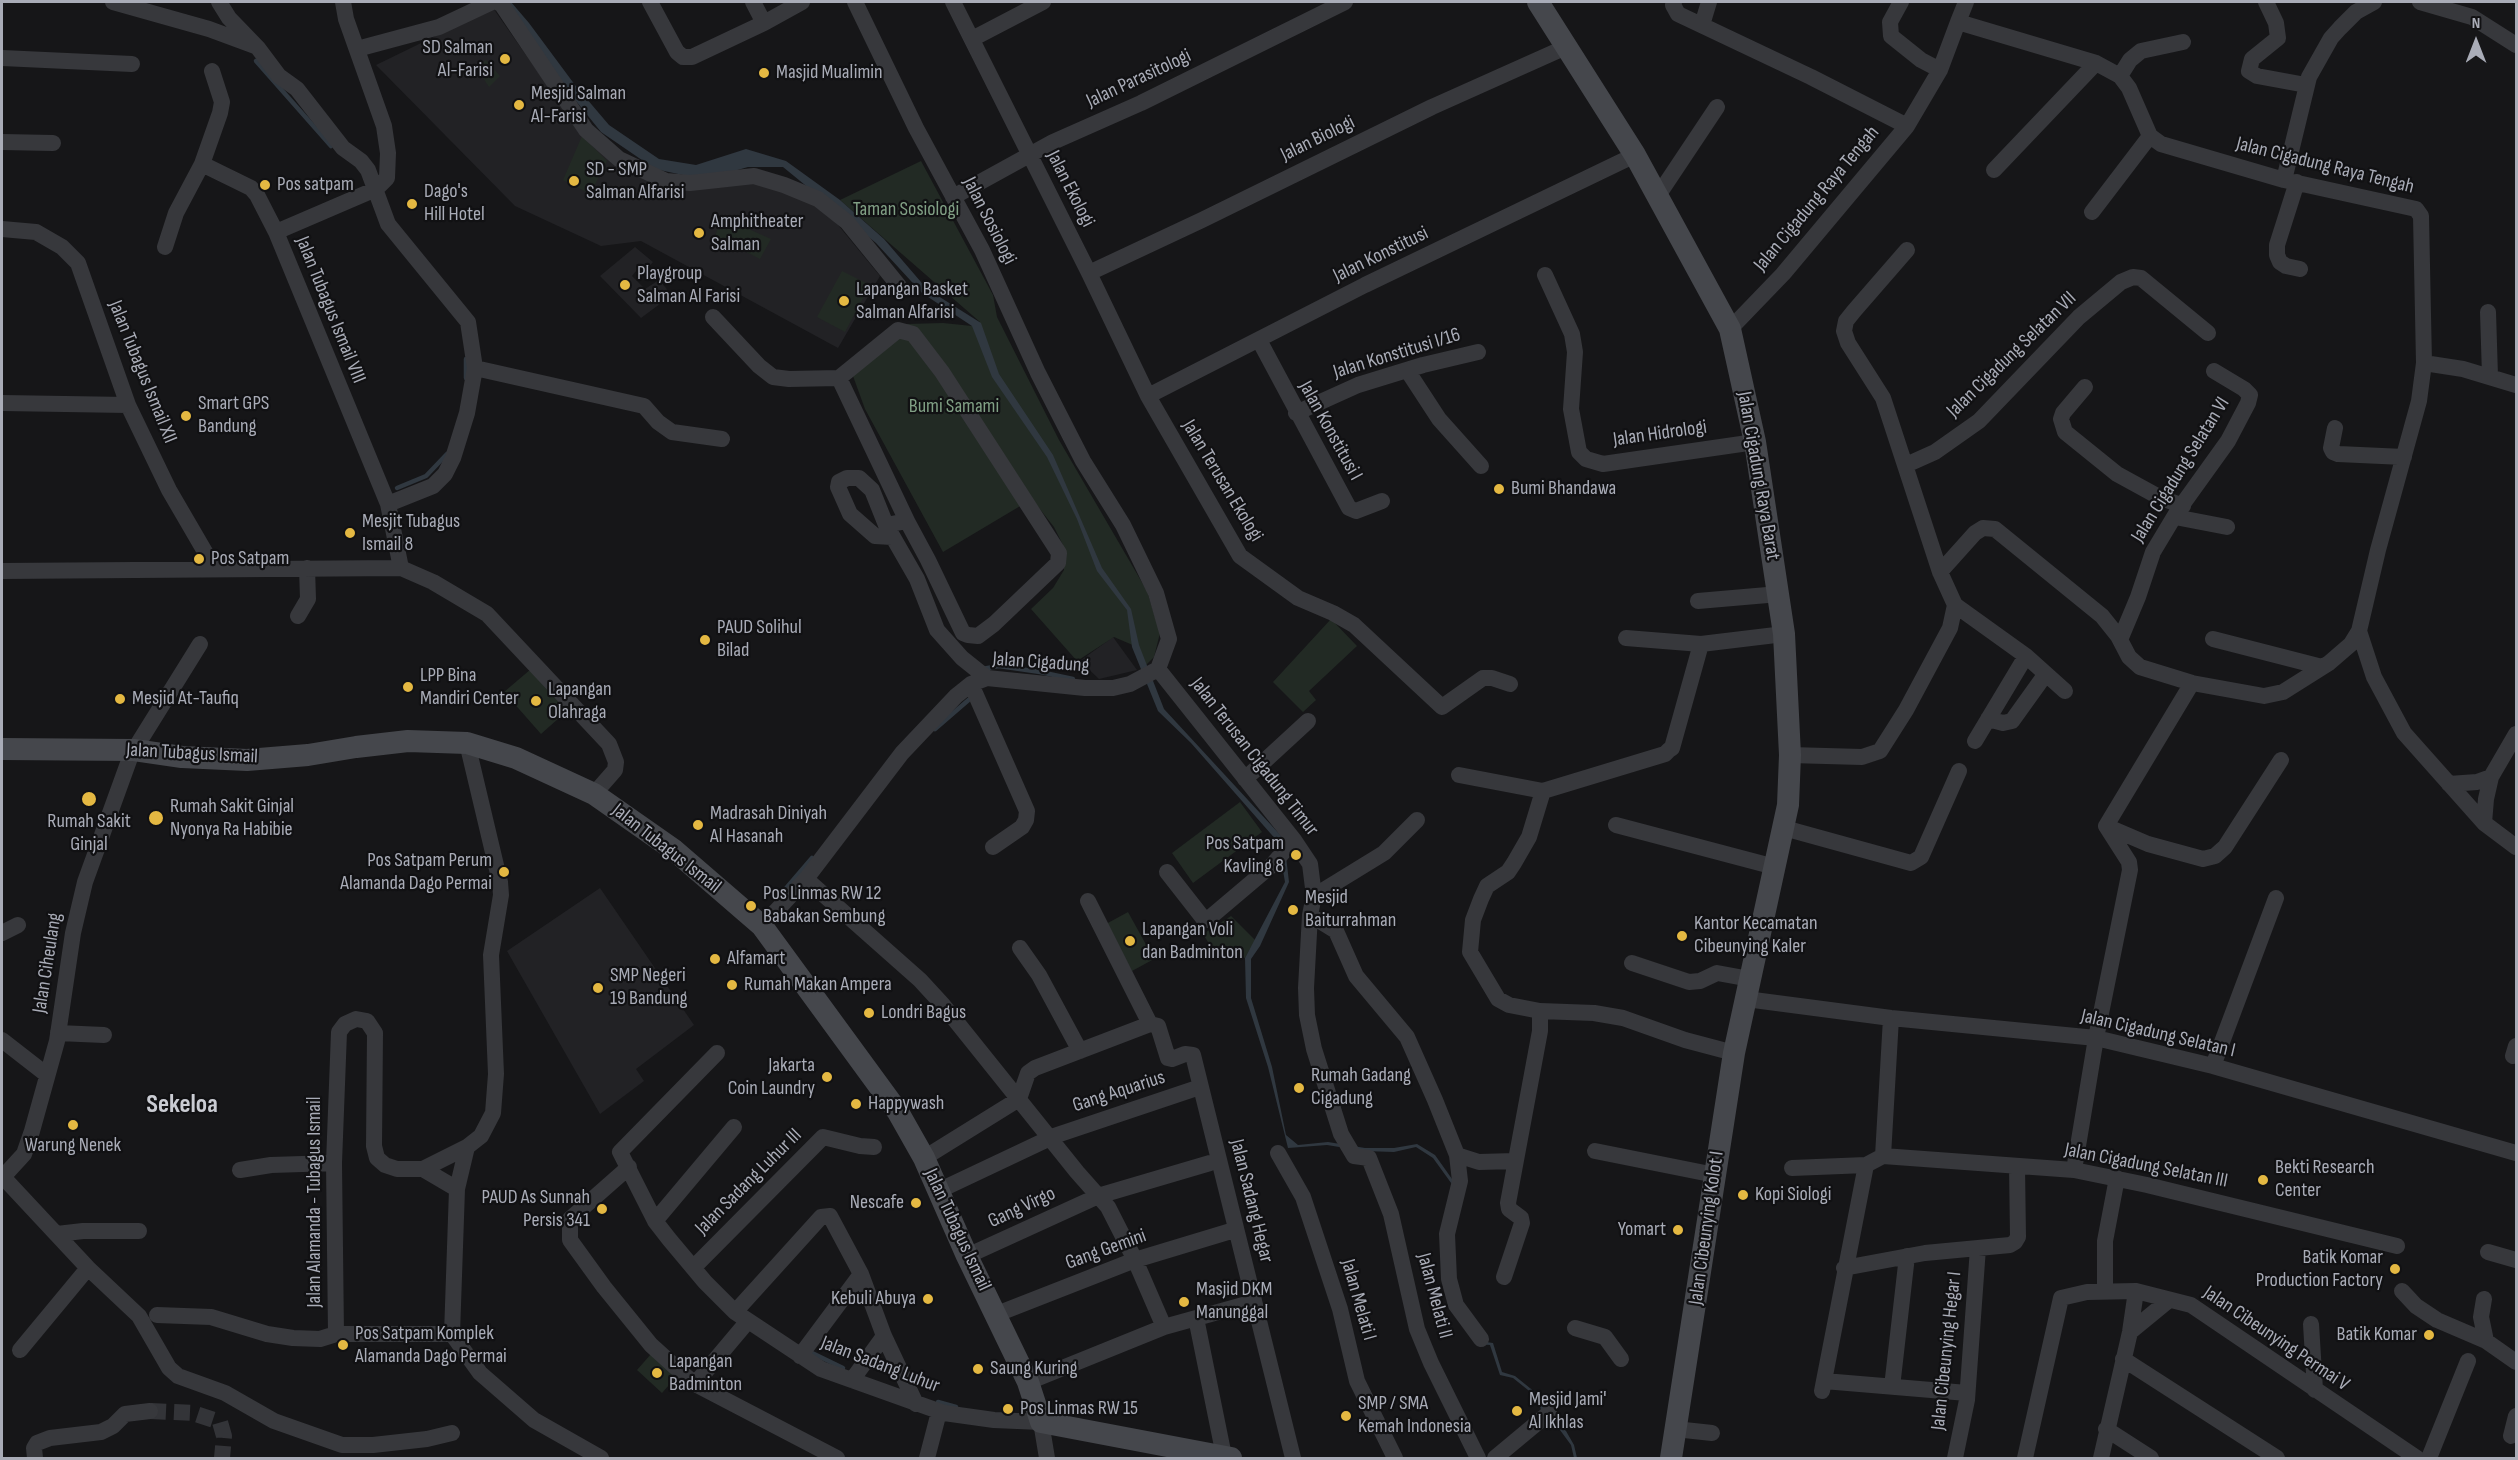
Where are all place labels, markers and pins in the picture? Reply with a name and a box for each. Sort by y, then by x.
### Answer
place label: SD Salman Al-Farisi [422,36,493,83]
marker: SD Salman Al-Farisi [498,52,512,66]
place label: Masjid Mualimin [776,61,882,85]
marker: Masjid Mualimin [757,66,771,80]
place label: Mesjid Salman Al-Farisi [531,82,626,129]
marker: Mesjid Salman Al-Farisi [512,98,526,112]
place label: SD - SMP Salman Alfarisi [586,158,684,205]
place label: Pos satpam [277,173,354,197]
marker: SD - SMP Salman Alfarisi [567,174,581,188]
marker: Pos satpam [258,178,272,192]
place label: Dago's Hill Hotel [424,180,485,227]
marker: Dago's Hill Hotel [405,197,419,211]
place label: Amphitheater Salman [711,210,803,257]
marker: Amphitheater Salman [692,226,706,240]
place label: Playgroup Salman Al Farisi [637,262,740,309]
marker: Playgroup Salman Al Farisi [618,278,632,292]
place label: Lapangan Basket Salman Alfarisi [856,278,968,325]
marker: Lapangan Basket Salman Alfarisi [837,294,851,308]
place label: Smart GPS Bandung [198,392,269,439]
marker: Smart GPS Bandung [179,409,193,423]
place label: Bumi Bhandawa [1511,477,1616,501]
marker: Bumi Bhandawa [1492,482,1506,496]
place label: Mesjit Tubagus Ismail 8 [362,510,460,557]
marker: Mesjit Tubagus Ismail 8 [343,526,357,540]
place label: Pos Satpam [211,547,289,571]
marker: Pos Satpam [192,552,206,566]
place label: PAUD Solihul Bilad [717,616,802,663]
marker: PAUD Solihul Bilad [698,633,712,647]
place label: LPP Bina Mandiri Center [420,664,519,711]
place label: Lapangan Olahraga [548,678,612,725]
marker: LPP Bina Mandiri Center [401,680,415,694]
place label: Mesjid At-Taufiq [132,687,239,711]
marker: Mesjid At-Taufiq [113,692,127,706]
marker: Lapangan Olahraga [529,694,543,708]
marker: Rumah Sakit Ginjal [80,790,98,808]
place label: Rumah Sakit Ginjal Nyonya Ra Habibie [170,795,294,842]
place label: Madrasah Diniyah Al Hasanah [710,802,827,849]
marker: Rumah Sakit Ginjal Nyonya Ra Habibie [147,809,165,827]
place label: Rumah Sakit Ginjal [47,810,131,857]
marker: Madrasah Diniyah Al Hasanah [691,818,705,832]
place label: Pos Satpam Kavling 8 [1206,832,1284,879]
marker: Pos Satpam Kavling 8 [1289,848,1303,862]
place label: Pos Satpam Perum Alamanda Dago Permai [340,849,492,896]
marker: Pos Satpam Perum Alamanda Dago Permai [497,865,511,879]
place label: Pos Linmas RW 12 Babakan Sembung [763,882,885,929]
place label: Mesjid Baiturrahman [1305,886,1396,933]
marker: Pos Linmas RW 12 Babakan Sembung [744,899,758,913]
marker: Mesjid Baiturrahman [1286,903,1300,917]
place label: Kantor Kecamatan Cibeunying Kaler [1694,912,1817,959]
place label: Lapangan Voli dan Badminton [1142,918,1243,965]
marker: Kantor Kecamatan Cibeunying Kaler [1675,929,1689,943]
marker: Lapangan Voli dan Badminton [1123,934,1137,948]
place label: Alfamart [727,947,785,971]
marker: Alfamart [708,952,722,966]
place label: SMP Negeri 19 Bandung [610,964,687,1011]
place label: Rumah Makan Ampera [744,973,892,997]
marker: Rumah Makan Ampera [725,978,739,992]
marker: SMP Negeri 19 Bandung [591,981,605,995]
place label: Londri Bagus [881,1001,966,1025]
marker: Londri Bagus [862,1006,876,1020]
place label: Jakarta Coin Laundry [728,1054,815,1101]
place label: Rumah Gadang Cigadung [1311,1064,1411,1111]
marker: Jakarta Coin Laundry [820,1070,834,1084]
marker: Rumah Gadang Cigadung [1292,1081,1306,1095]
place label: Happywash [868,1092,944,1116]
marker: Happywash [849,1097,863,1111]
marker: Warung Nenek [66,1118,80,1132]
place label: Warung Nenek [25,1134,121,1158]
place label: Bekti Research Center [2275,1156,2375,1203]
marker: Bekti Research Center [2256,1173,2270,1187]
place label: Kopi Siologi [1755,1183,1831,1207]
place label: PAUD As Sunnah Persis 341 [481,1186,590,1233]
marker: Kopi Siologi [1736,1188,1750,1202]
place label: Nescafe [850,1191,904,1215]
marker: Nescafe [909,1196,923,1210]
marker: PAUD As Sunnah Persis 341 [595,1202,609,1216]
place label: Yomart [1618,1218,1666,1242]
marker: Yomart [1671,1223,1685,1237]
place label: Batik Komar Production Factory [2256,1246,2383,1293]
marker: Batik Komar Production Factory [2388,1262,2402,1276]
place label: Masjid DKM Manunggal [1196,1278,1272,1325]
place label: Kebuli Abuya [831,1287,916,1311]
marker: Kebuli Abuya [921,1292,935,1306]
marker: Masjid DKM Manunggal [1177,1295,1191,1309]
place label: Pos Satpam Komplek Alamanda Dago Permai [355,1322,507,1369]
place label: Batik Komar [2336,1323,2417,1347]
marker: Batik Komar [2422,1328,2436,1342]
marker: Pos Satpam Komplek Alamanda Dago Permai [336,1338,350,1352]
place label: Lapangan Badminton [669,1350,742,1397]
place label: Saung Kuring [990,1357,1077,1381]
marker: Saung Kuring [971,1362,985,1376]
marker: Lapangan Badminton [650,1366,664,1380]
place label: Mesjid Jami' Al Ikhlas [1529,1388,1606,1435]
place label: SMP / SMA Kemah Indonesia [1358,1392,1471,1439]
place label: Pos Linmas RW 15 [1020,1397,1138,1421]
marker: Pos Linmas RW 15 [1001,1402,1015,1416]
marker: Mesjid Jami' Al Ikhlas [1510,1404,1524,1418]
marker: SMP / SMA Kemah Indonesia [1339,1409,1353,1423]

